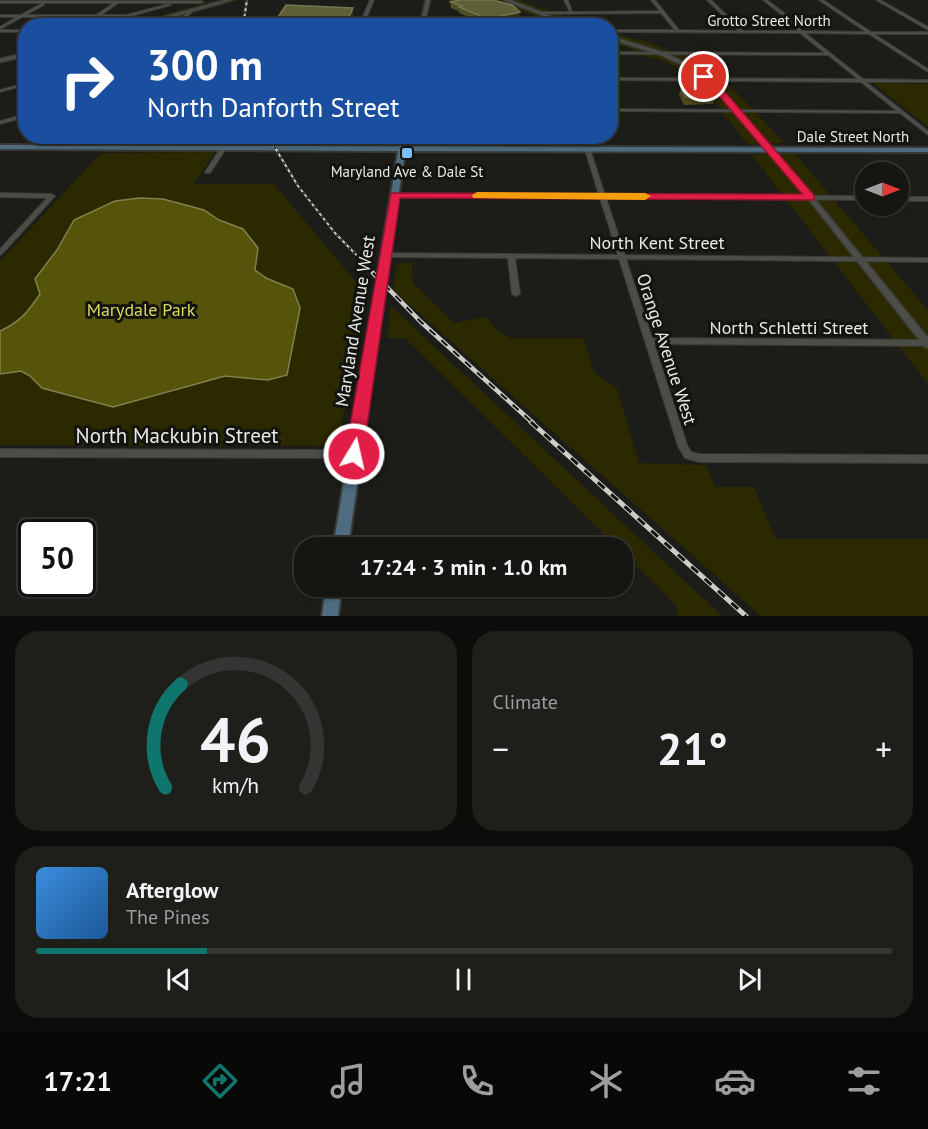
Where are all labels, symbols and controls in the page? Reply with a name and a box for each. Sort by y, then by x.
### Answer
street label: Grotto Street North [707,11,831,30]
text: 300 m [147,37,263,92]
icon: right [48,42,126,120]
pin [678,51,729,102]
icon: arrive [687,60,720,93]
text: North Danforth Street [147,90,399,124]
street label: Dale Street North [797,127,909,146]
marker: Maryland Ave & Dale St [400,146,414,160]
place label: Maryland Ave & Dale St [331,162,483,181]
north arrow [855,162,909,216]
map controls [855,162,909,216]
street label: North Kent Street [589,231,725,254]
street label: Maryland Avenue West [330,234,380,408]
street label: Orange Avenue West [632,270,702,428]
park label: Marydale Park [87,298,196,321]
street label: North Schletti Street [710,316,868,339]
street label: North Mackubin Street [76,422,278,449]
position arrow [322,422,386,486]
speed limit sign: 50 [18,519,96,597]
text: 17:24 · 3 min · 1.0 km [360,553,567,581]
text: Climate [493,689,558,715]
text: 46 [200,698,271,779]
text: 21° [657,719,728,777]
text: − [493,727,509,770]
text: + [875,727,892,770]
text: km/h [212,771,259,799]
text: Afterglow [126,876,218,904]
text: The Pines [126,904,210,930]
icon: previous [162,963,195,996]
icon: pause [447,963,480,996]
icon: next [733,963,766,996]
icon: directions [199,1060,241,1102]
icon: music [327,1060,369,1102]
icon: phone [456,1060,498,1102]
icon: climate [585,1060,627,1102]
icon: car [714,1060,756,1102]
icon: filters [843,1060,885,1102]
text: 17:21 [43,1064,112,1098]

